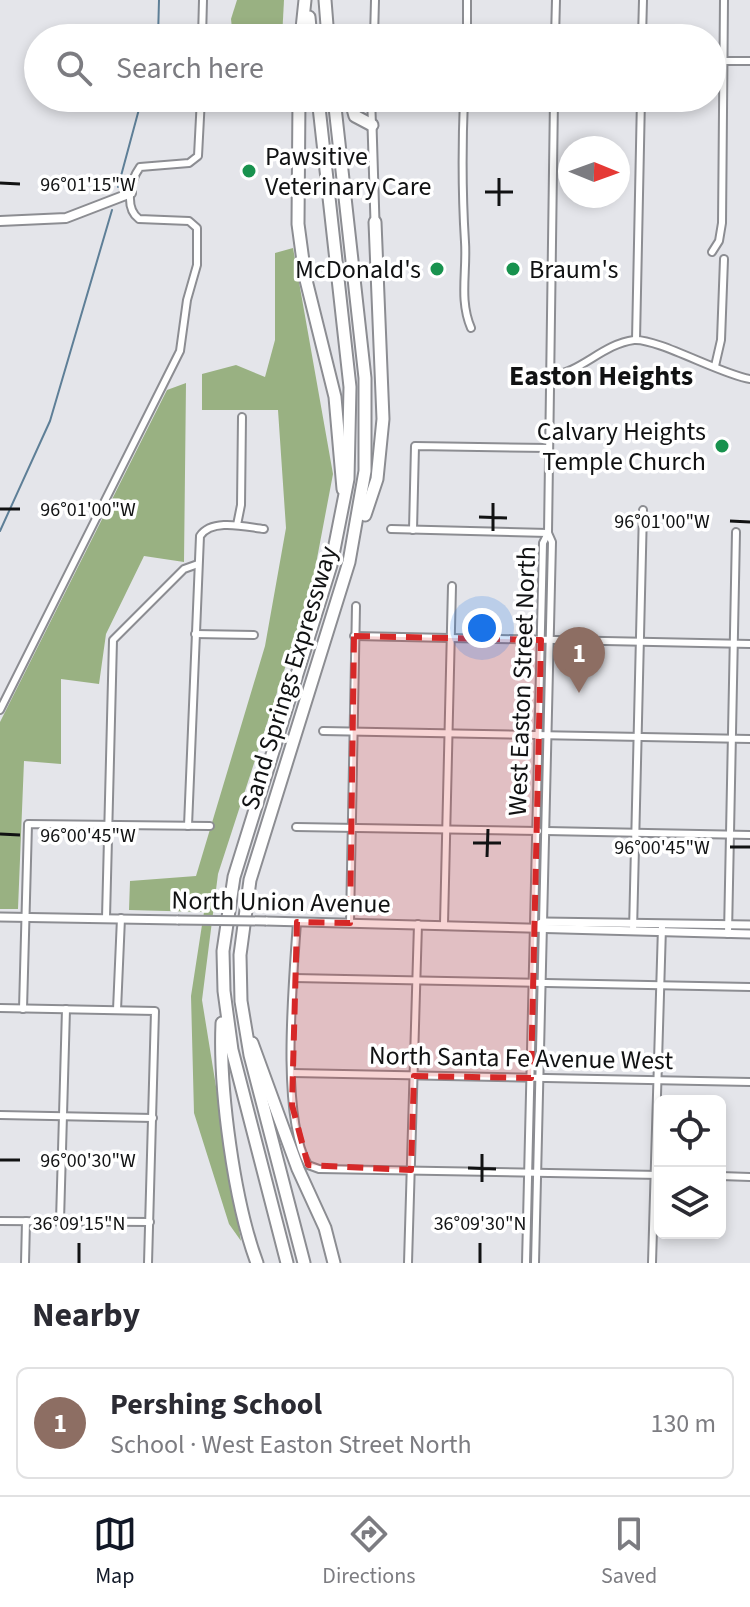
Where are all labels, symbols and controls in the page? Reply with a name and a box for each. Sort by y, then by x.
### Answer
search box [24,24,726,112]
icon: search [52,46,96,90]
text: Search here [116,47,264,90]
north arrow [558,136,630,208]
place label: Pawsitive Veterinary Care [265,138,431,205]
marker: Pawsitive Veterinary Care [240,162,258,180]
text: 96°01'15"W [40,171,136,199]
place label: McDonald's [295,251,421,288]
place label: Braum's [529,251,618,288]
marker: McDonald's [428,260,446,278]
marker: Braum's [504,260,522,278]
district label: Easton Heights [509,356,693,396]
place label: Calvary Heights Temple Church [537,413,706,480]
marker: Calvary Heights Temple Church [713,437,731,455]
text: 96°01'00"W [40,496,136,524]
text: 96°01'00"W [614,508,710,536]
street label: Sand Springs Expressway [231,542,347,814]
street label: West Easton Street North [499,545,545,817]
your location [462,608,502,648]
pin: 1 [553,627,605,693]
text: 96°00'45"W [40,822,136,850]
text: 96°00'45"W [614,834,710,862]
street label: North Union Avenue [171,882,391,922]
street label: North Santa Fe Avenue West [369,1037,674,1079]
map controls [654,1095,726,1239]
button: locate [654,1095,726,1167]
text: 96°00'30"W [40,1147,136,1175]
button: layers [654,1167,726,1239]
text: 36°09'15"N [33,1210,125,1238]
text: 36°09'30"N [434,1210,526,1238]
text: Nearby [32,1291,140,1340]
text: Pershing School [110,1383,322,1426]
text: 1 [53,1405,67,1442]
text: 130 m [650,1405,716,1442]
text: School · West Easton Street North [110,1426,472,1463]
tab: Map [93,1512,137,1592]
tab: Directions [322,1512,415,1592]
tab: Saved [601,1512,657,1592]

